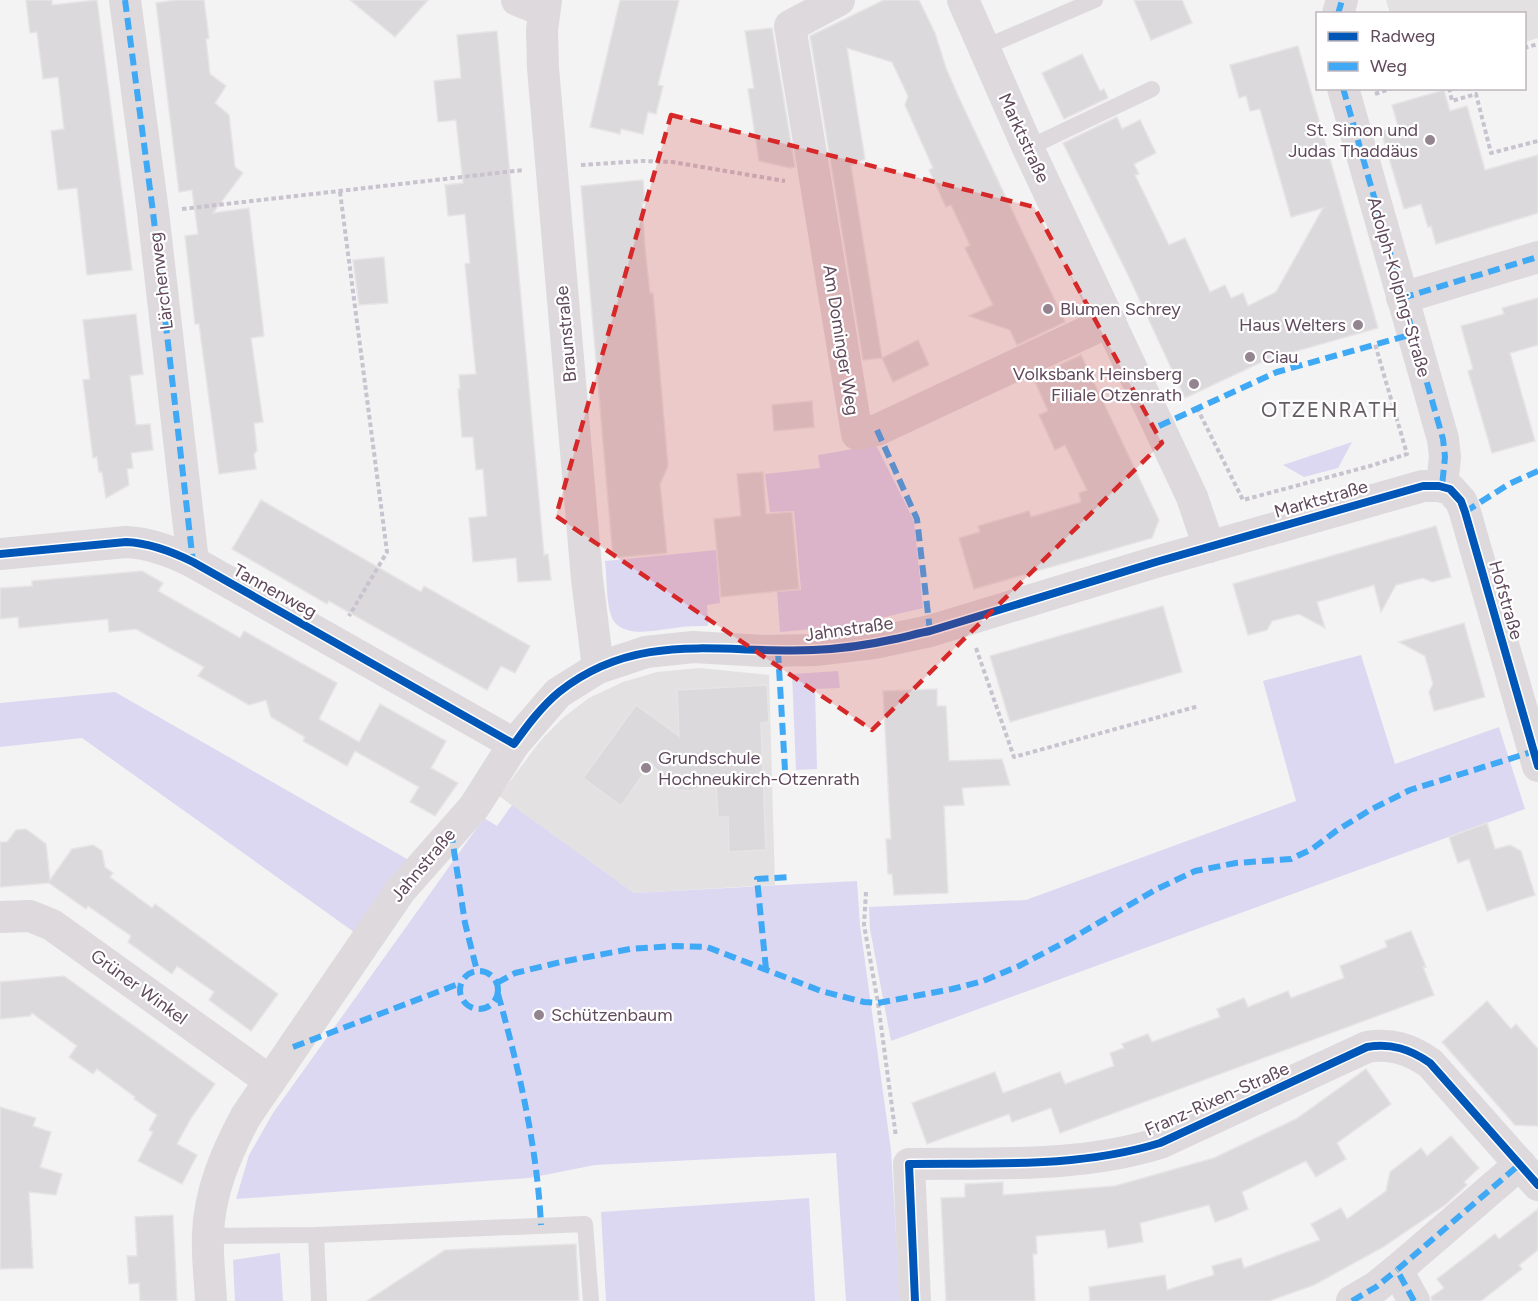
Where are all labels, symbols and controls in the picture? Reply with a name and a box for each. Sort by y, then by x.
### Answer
legend [1316,12,1526,90]
text: Radweg [1370,25,1435,47]
text: Weg [1370,55,1407,77]
street label: Marktstraße [994,90,1054,187]
place label: St. Simon und Judas Thaddäus [1288,119,1418,162]
marker: St. Simon und Judas Thaddäus [1423,133,1437,147]
street label: Adolph-Kolping-Straße [1363,194,1435,380]
street label: Lärchenweg [144,231,178,331]
street label: Am Dominger Weg [818,263,864,417]
street label: Braunstraße [551,285,581,383]
place label: Blumen Schrey [1060,298,1181,320]
marker: Blumen Schrey [1041,302,1055,316]
place label: Haus Welters [1239,314,1346,336]
marker: Haus Welters [1351,318,1365,332]
place label: Ciau [1262,346,1298,368]
marker: Ciau [1243,350,1257,364]
place label: Volksbank Heinsberg Filiale Otzenrath [1013,363,1182,406]
marker: Volksbank Heinsberg Filiale Otzenrath [1187,377,1201,391]
district label: OTZENRATH [1261,397,1399,422]
street label: Marktstraße [1272,475,1371,523]
street label: Hofstraße [1484,558,1528,642]
street label: Tannenweg [229,559,321,623]
street label: Jahnstraße [803,612,895,646]
place label: Grundschule Hochneukirch-Otzenrath [658,747,860,790]
marker: Grundschule Hochneukirch-Otzenrath [639,761,653,775]
street label: Jahnstraße [386,824,460,906]
street label: Grüner Winkel [86,945,192,1029]
place label: Schützenbaum [551,1004,672,1026]
marker: Schützenbaum [532,1008,546,1022]
street label: Franz-Rixen-Straße [1141,1057,1293,1141]

